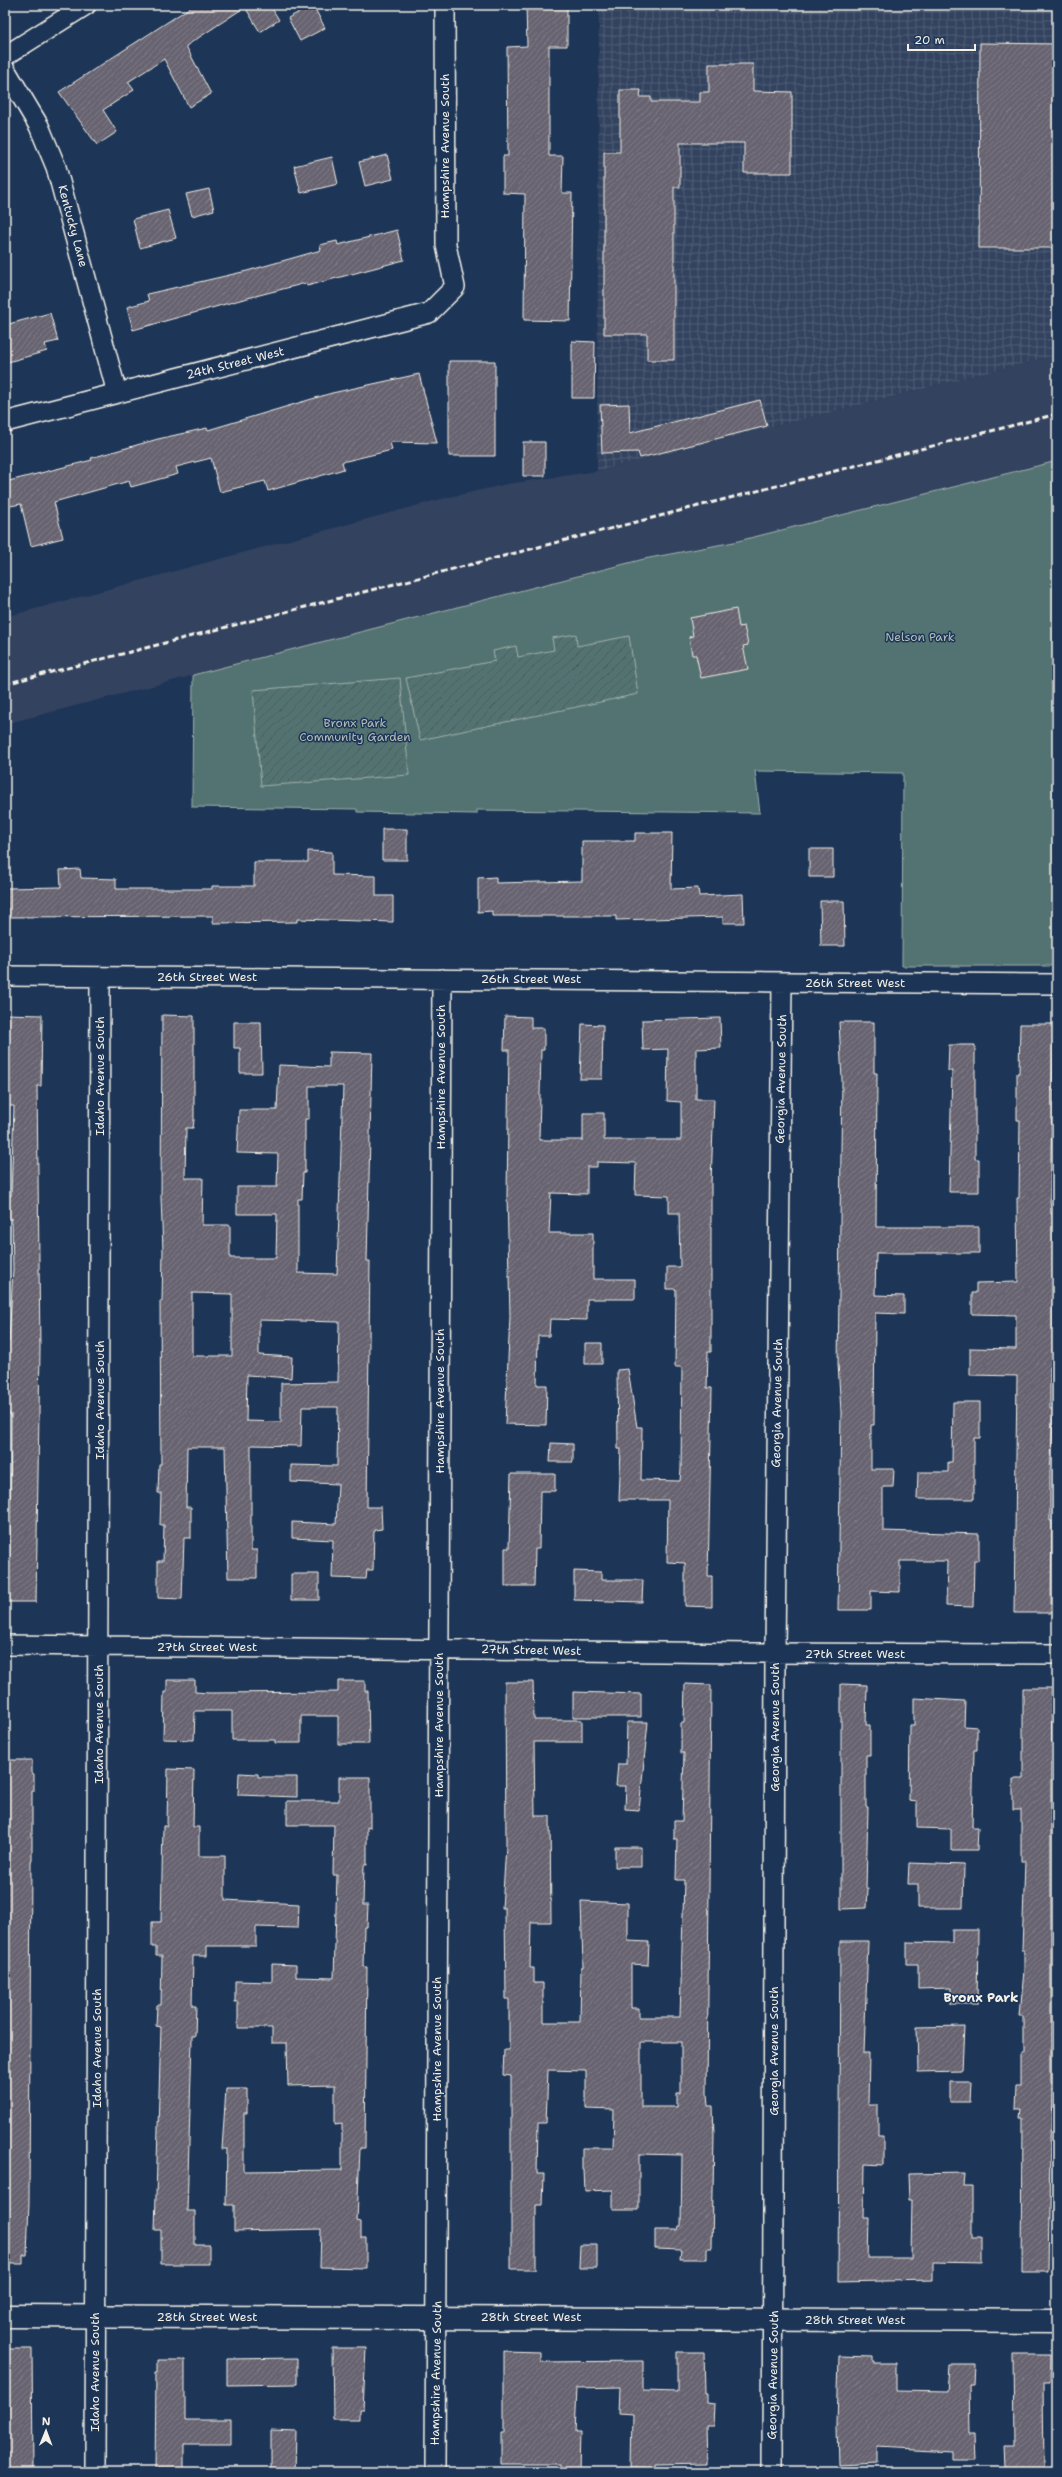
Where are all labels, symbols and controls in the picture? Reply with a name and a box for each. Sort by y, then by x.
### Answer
scale bar [908,26,975,52]
text: 20 m [914,32,945,48]
street label: Hampshire Avenue South [437,74,453,218]
street label: Kentucky Lane [54,183,92,269]
street label: 24th Street West [184,343,286,383]
park label: Nelson Park [885,629,955,645]
park label: Bronx Park Community Garden [299,715,411,745]
street label: 26th Street West [157,969,257,985]
street label: 26th Street West [481,971,581,987]
street label: 26th Street West [805,975,905,991]
street label: Hampshire Avenue South [433,1005,449,1149]
street label: Georgia Avenue South [772,1014,790,1144]
street label: Idaho Avenue South [92,1016,108,1136]
street label: Hampshire Avenue South [432,1329,448,1473]
street label: Georgia Avenue South [768,1338,786,1468]
street label: Idaho Avenue South [92,1340,108,1460]
street label: 27th Street West [157,1639,257,1655]
street label: 27th Street West [481,1641,581,1659]
street label: 27th Street West [805,1646,905,1662]
street label: Hampshire Avenue South [431,1653,447,1797]
street label: Georgia Avenue South [767,1662,783,1792]
street label: Idaho Avenue South [91,1664,107,1784]
street label: Hampshire Avenue South [429,1977,445,2121]
street label: Georgia Avenue South [766,1986,782,2116]
street label: Idaho Avenue South [89,1988,105,2108]
district label: Bronx Park [943,1989,1019,2006]
street label: Hampshire Avenue South [427,2300,445,2446]
street label: 28th Street West [157,2309,257,2325]
street label: 28th Street West [481,2309,581,2325]
street label: Georgia Avenue South [764,2310,782,2440]
street label: Idaho Avenue South [87,2312,103,2432]
street label: 28th Street West [805,2312,905,2328]
north arrow [26,2411,66,2451]
text: N [42,2414,51,2429]

